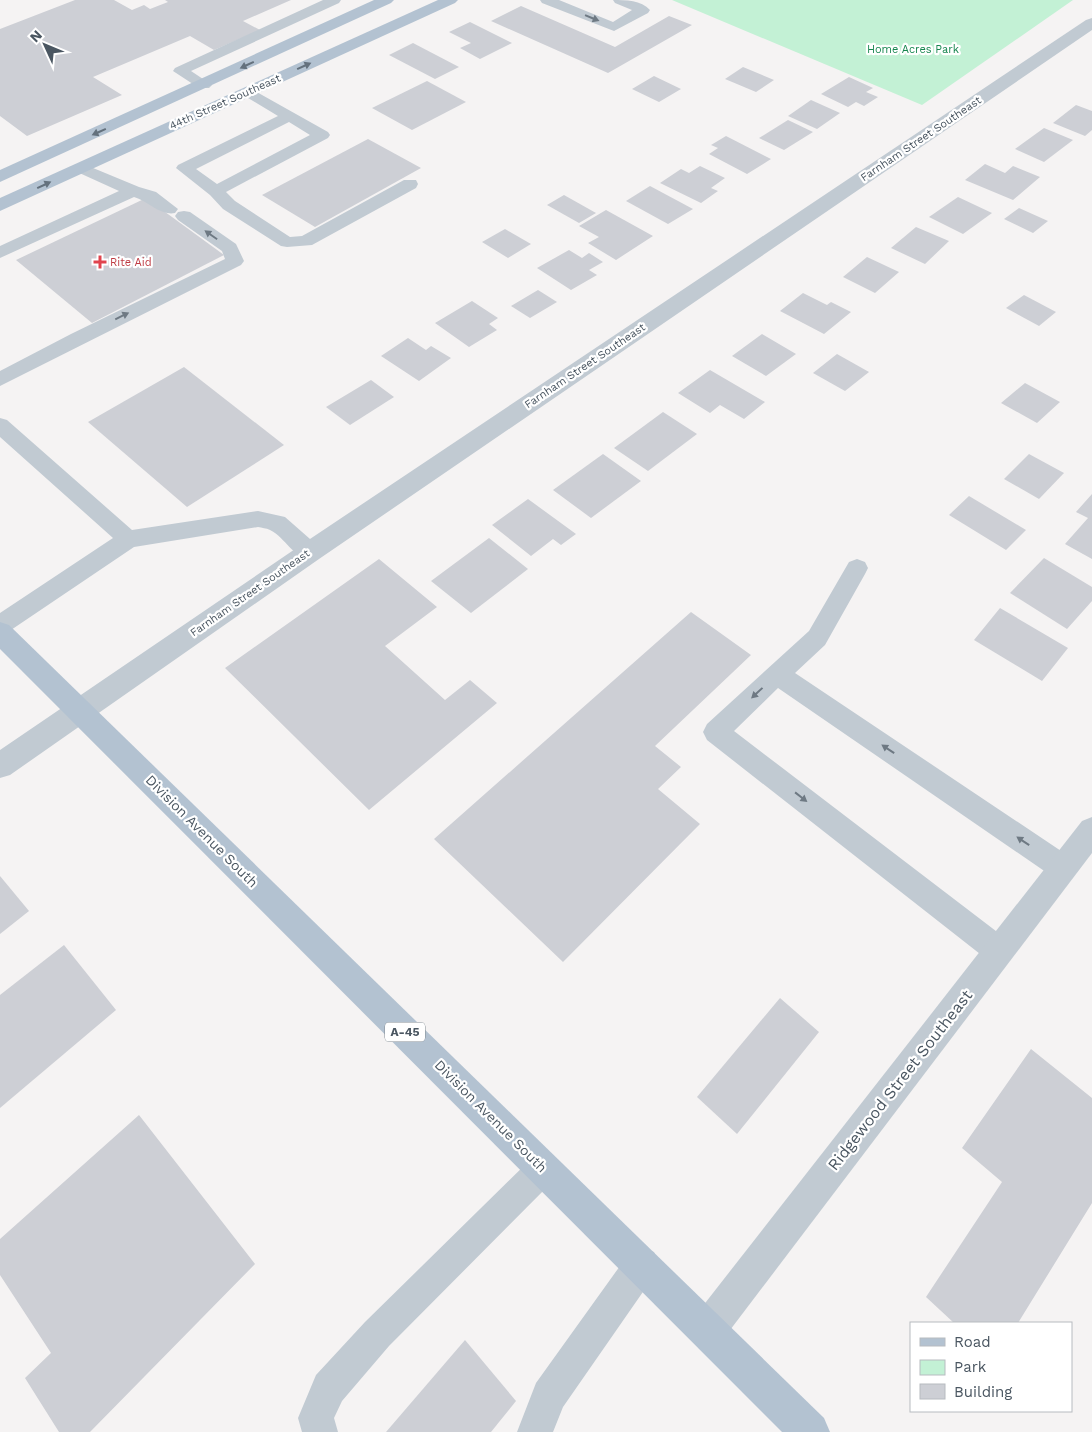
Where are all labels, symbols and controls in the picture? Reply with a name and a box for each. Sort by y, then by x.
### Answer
one-way arrow [585,14,600,22]
north arrow [20,20,70,70]
text: N [26,27,45,45]
park label: Home Acres Park [867,43,959,56]
one-way arrow [240,61,254,69]
one-way arrow [297,62,311,70]
street label: 44th Street Southeast [167,71,283,132]
street label: Farnham Street Southeast [858,94,984,184]
one-way arrow [92,129,106,137]
one-way arrow [37,180,51,188]
one-way arrow [204,230,218,240]
marker: Rite Aid [94,256,106,268]
place label: Rite Aid [110,256,152,269]
one-way arrow [115,312,129,320]
street label: Farnham Street Southeast [522,321,648,411]
street label: Farnham Street Southeast [188,547,312,639]
one-way arrow [751,687,763,699]
one-way arrow [881,744,895,754]
street label: Division Avenue South [143,772,261,890]
one-way arrow [794,792,807,803]
one-way arrow [1016,836,1029,845]
street label: Ridgewood Street Southeast [824,986,976,1174]
road number: A-45 [385,1022,425,1042]
street label: Division Avenue South [432,1057,550,1175]
legend [910,1322,1072,1412]
text: Road [954,1333,991,1351]
text: Park [954,1358,987,1376]
text: Building [954,1383,1012,1401]

